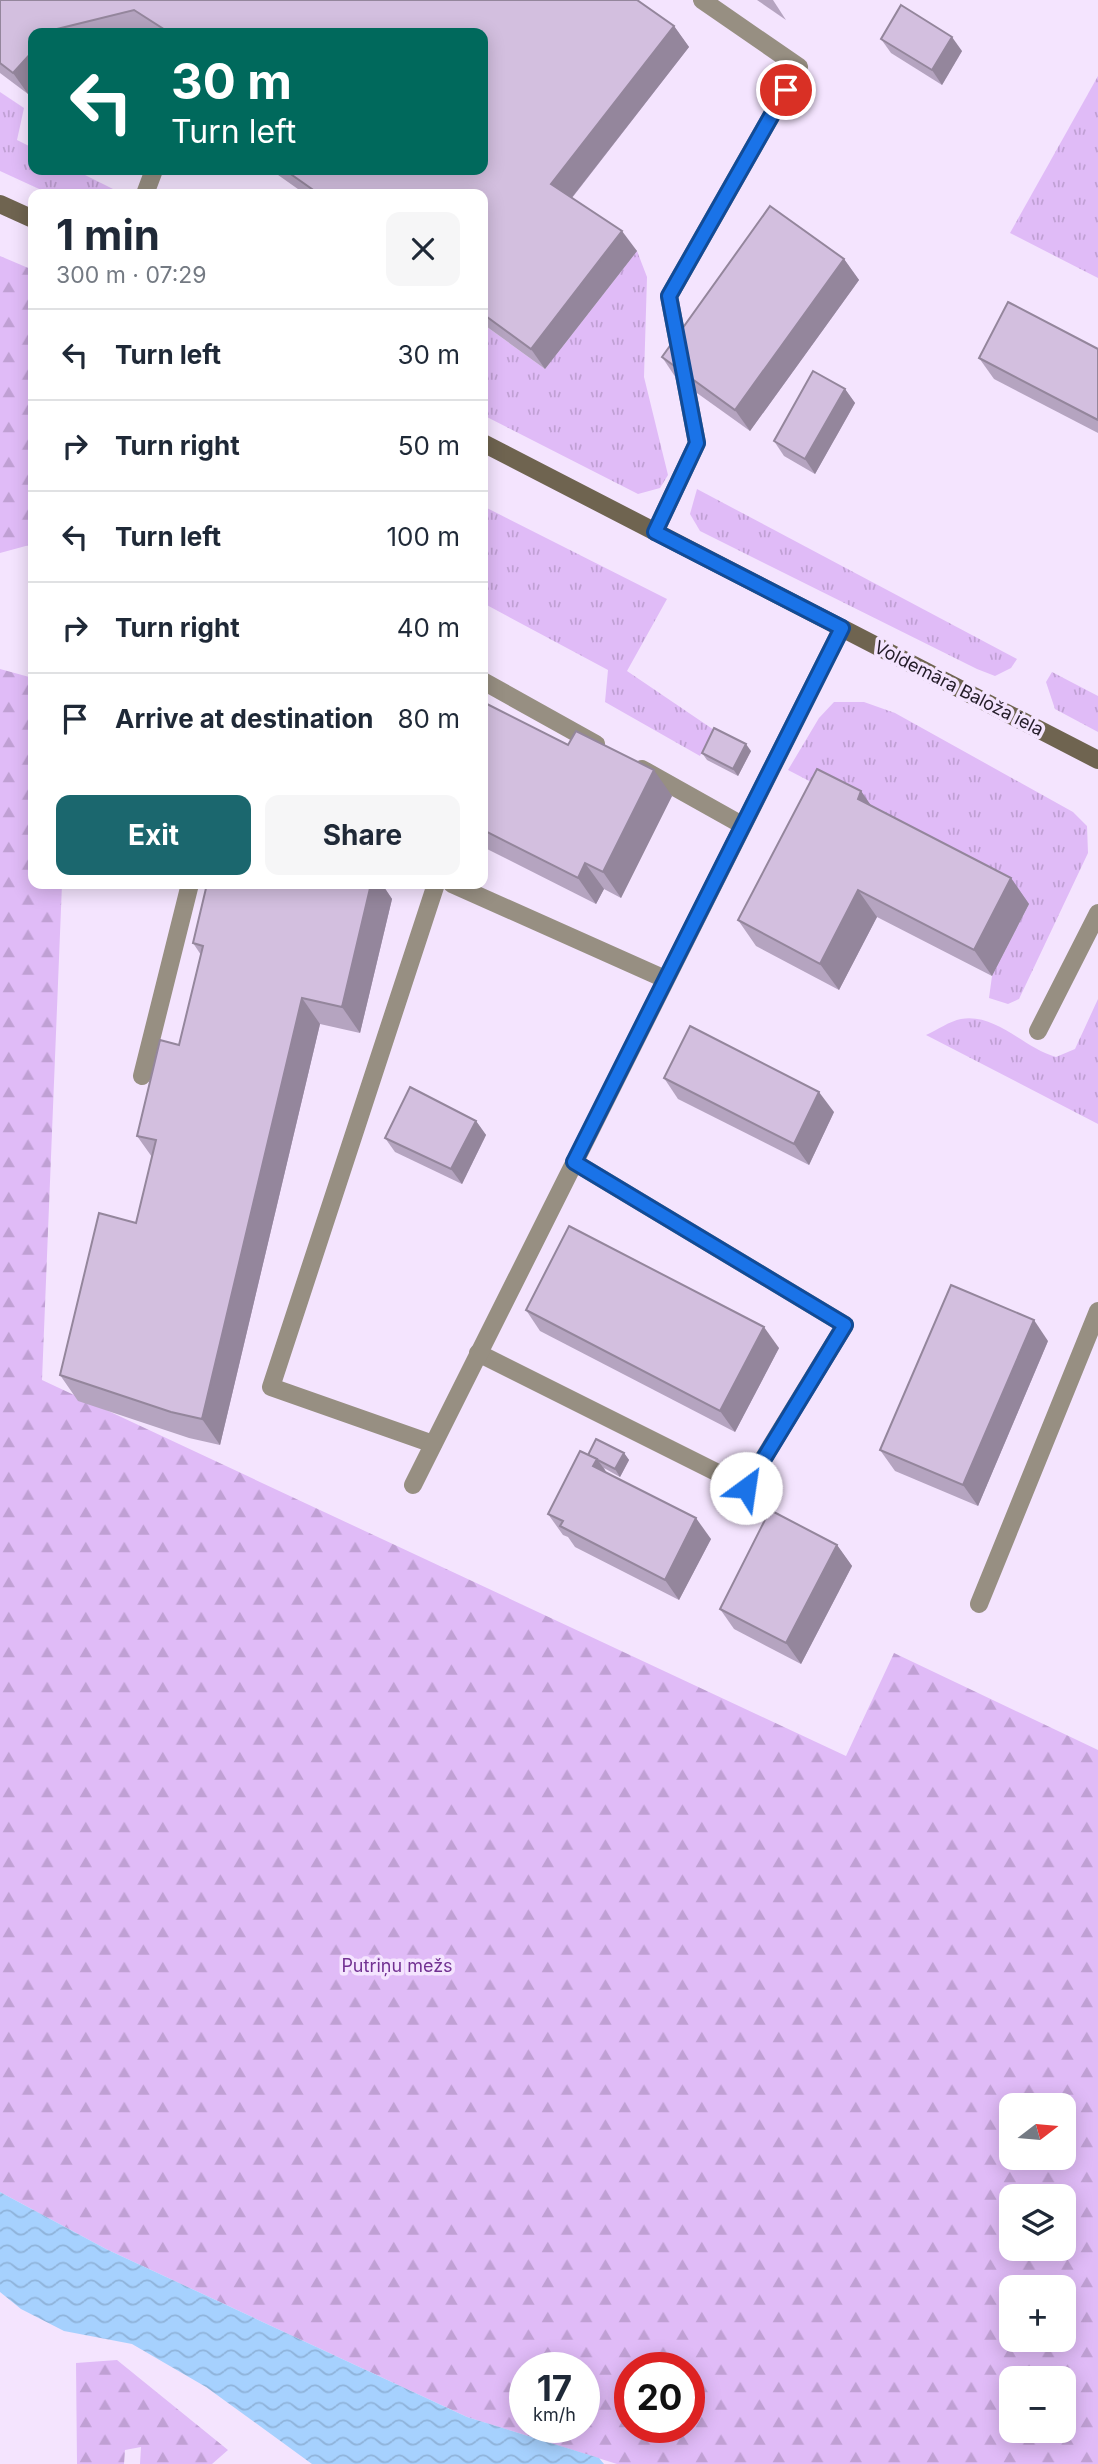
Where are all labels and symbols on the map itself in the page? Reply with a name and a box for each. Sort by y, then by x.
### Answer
pin [756,60,816,120]
street label: Voldemāra Baloža iela [871,636,1047,740]
position arrow [709,1451,783,1525]
park label: Putriņu mežs [341,1955,453,1977]
north arrow [999,2093,1076,2170]
speed limit sign: 20 [614,2352,705,2443]

